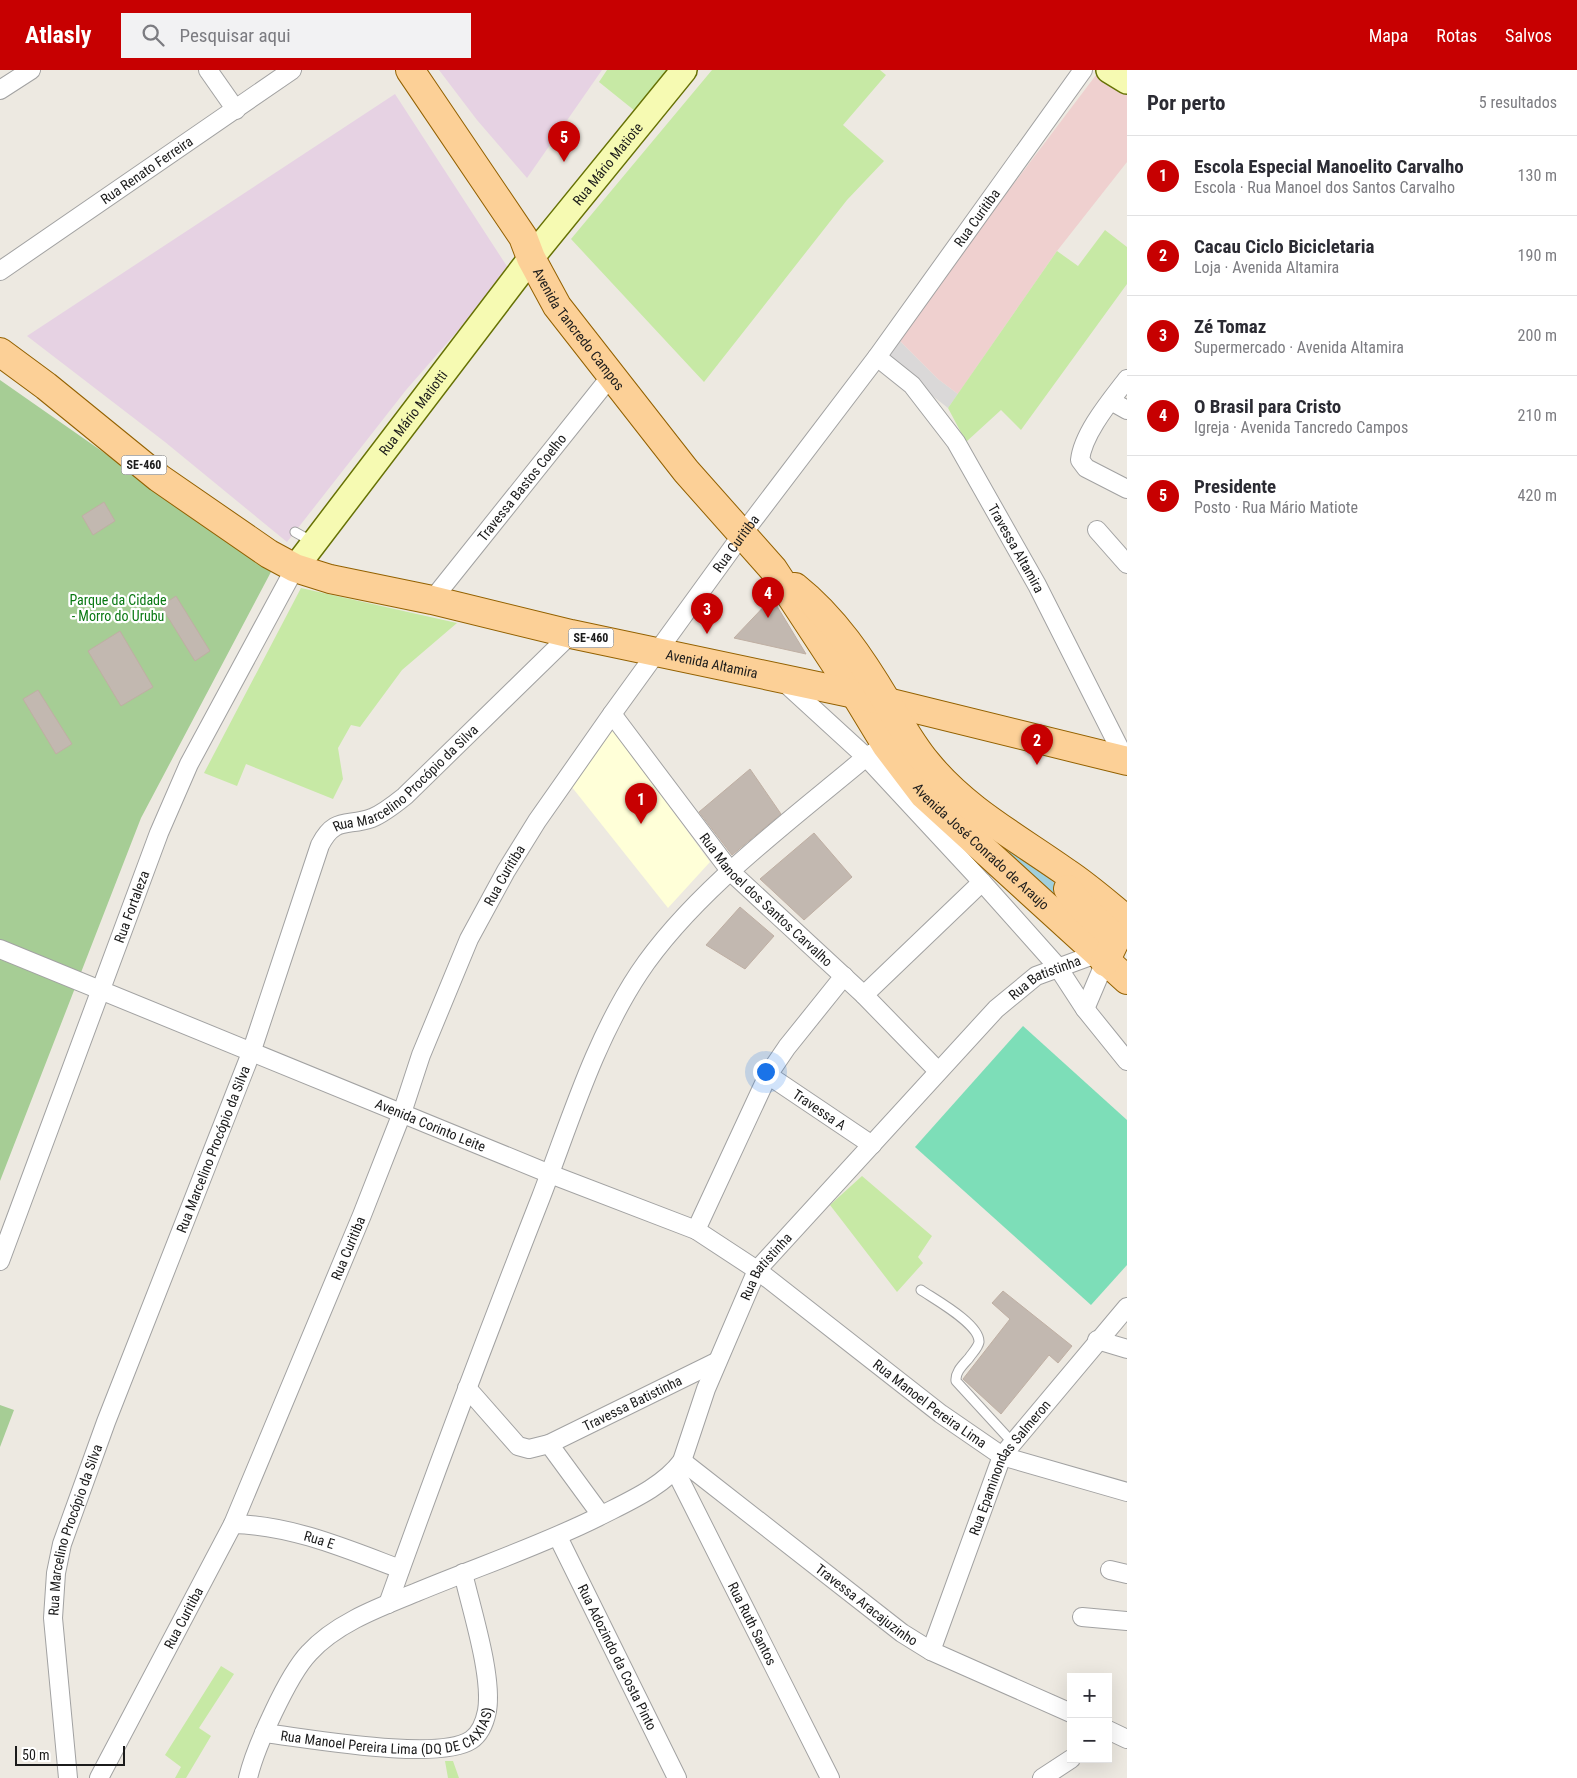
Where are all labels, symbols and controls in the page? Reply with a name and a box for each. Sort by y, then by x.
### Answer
search box [121,13,471,58]
text: Atlasly [25,21,91,49]
icon: search [139,21,167,49]
text: Pesquisar aqui [179,24,291,47]
text: Mapa [1369,25,1408,46]
text: Rotas [1436,25,1477,46]
text: Salvos [1505,25,1552,46]
text: Por perto [1147,91,1226,115]
text: 5 resultados [1479,93,1557,112]
street label: Rua Mário Matiote [569,119,646,208]
pin: 5 [548,121,580,162]
street label: Rua Renato Ferreira [98,133,196,207]
text: Escola Especial Manoelito Carvalho [1194,155,1464,178]
text: 1 [1159,166,1167,185]
text: 130 m [1518,166,1557,185]
text: Escola · Rua Manoel dos Santos Carvalho [1194,178,1455,197]
street label: Rua Curitiba [951,186,1003,250]
text: Cacau Ciclo Bicicletaria [1194,235,1375,258]
text: 2 [1159,246,1167,265]
text: 190 m [1518,246,1557,265]
text: Loja · Avenida Altamira [1194,258,1339,277]
street label: Avenida Tancredo Campos [530,265,628,393]
text: Zé Tomaz [1194,315,1266,338]
text: 3 [1159,326,1167,345]
text: 200 m [1518,326,1557,345]
text: Supermercado · Avenida Altamira [1194,338,1404,357]
street label: Rua Mário Matiotti [376,367,451,458]
text: O Brasil para Cristo [1194,395,1341,418]
text: 4 [1159,406,1167,425]
text: 210 m [1518,406,1557,425]
text: Igreja · Avenida Tancredo Campos [1194,418,1408,437]
street label: Travessa Bastos Coelho [474,431,570,544]
road number: SE-460 [122,456,166,474]
text: Presidente [1194,475,1276,498]
text: 5 [1159,486,1167,505]
text: 420 m [1518,486,1557,505]
text: Posto · Rua Mário Matiote [1194,498,1358,517]
street label: Travessa Altamira [985,501,1047,595]
street label: Rua Curitiba [710,511,762,575]
pin: 4 [752,577,784,618]
park label: Parque da Cidade - Morro do Urubu [69,592,167,624]
pin: 3 [691,593,723,634]
road number: SE-460 [568,628,614,648]
street label: Avenida Altamira [664,646,759,681]
street label: Rua Marcelino Procópio da Silva [330,721,481,835]
pin: 2 [1021,724,1053,765]
street label: Avenida José Conrado de Araujo [910,780,1052,913]
pin: 1 [625,783,657,824]
street label: Rua Manoel dos Santos Carvalho [696,830,836,970]
street label: Rua Curitiba [481,842,528,908]
street label: Rua Fortaleza [111,868,152,945]
street label: Rua Batistinha [1005,952,1083,1003]
your location [753,1059,779,1085]
street label: Rua Marcelino Procópio da Silva [173,1064,253,1235]
street label: Travessa A [790,1086,849,1133]
street label: Avenida Corinto Leite [373,1095,488,1155]
street label: Rua Curitiba [328,1214,368,1282]
street label: Rua Batistinha [737,1229,795,1303]
street label: Rua Manoel Pereira Lima [870,1356,990,1451]
street label: Travessa Batistinha [580,1372,684,1434]
street label: Rua Epaminondas Salmeron [966,1397,1054,1538]
street label: Rua Marcelino Procópio da Silva [45,1442,105,1616]
street label: Rua E [302,1528,337,1552]
street label: Travessa Aracajuzinho [812,1561,921,1649]
street label: Rua Ruth Santos [725,1580,780,1668]
street label: Rua Adozindo da Costa Pinto [575,1582,660,1733]
street label: Rua Curitiba [161,1584,206,1651]
map controls [1067,1673,1112,1763]
button: + [1067,1673,1112,1718]
street label: Rua Manoel Pereira Lima (DQ DE CAXIAS) [280,1706,496,1758]
button: − [1067,1718,1112,1763]
scale bar [15,1743,125,1766]
text: 50 m [22,1747,50,1763]

